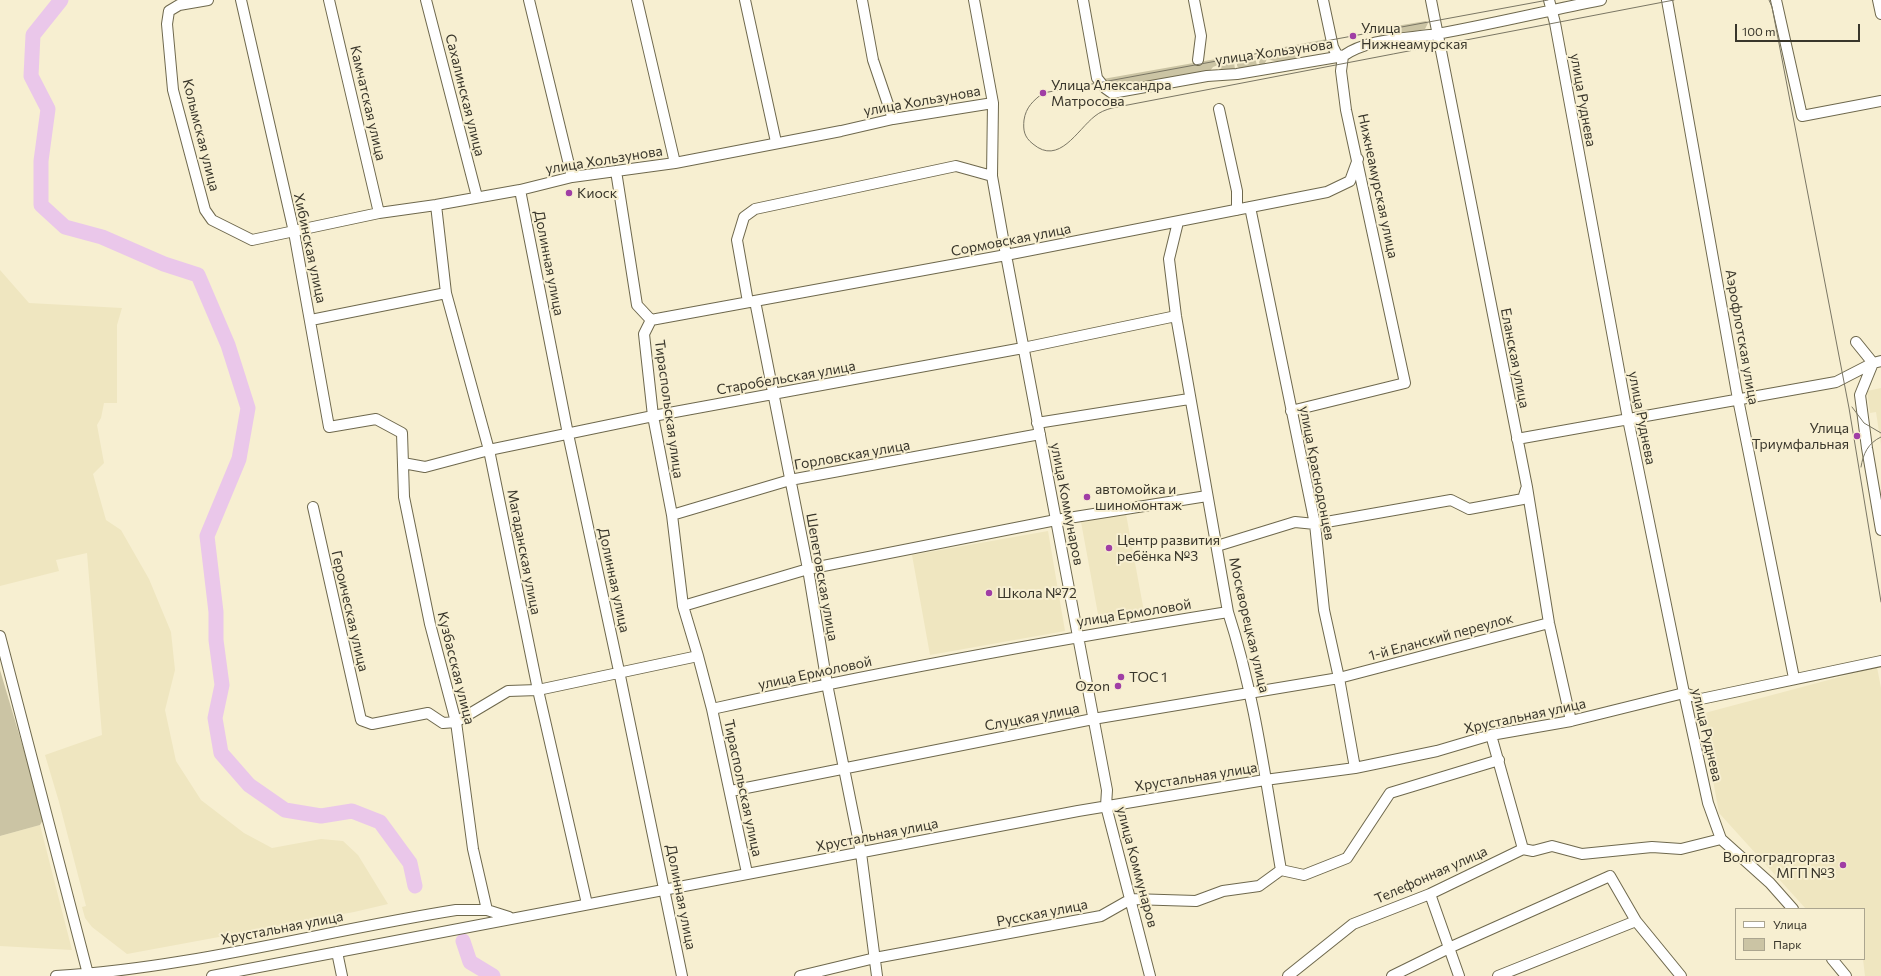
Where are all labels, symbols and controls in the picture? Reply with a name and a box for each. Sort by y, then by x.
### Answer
scale bar [1737,16,1862,42]
place label: Улица Нижнеамурская [1361,20,1468,52]
text: 100 m [1742,24,1776,38]
marker: Улица Нижнеамурская [1348,31,1358,41]
street label: Сахалинская улица [442,32,488,158]
street label: улица Хользунова [1214,35,1334,69]
street label: Камчатская улица [347,44,389,162]
street label: улица Руднева [1566,52,1600,148]
street label: Колымская улица [179,77,223,193]
place label: Улица Александра Матросова [1051,77,1171,110]
street label: улица Хользунова [862,82,982,120]
marker: Улица Александра Матросова [1038,88,1048,98]
street label: Нижнеамурская улица [1354,112,1402,260]
street label: улица Хользунова [544,142,664,178]
place label: Киоск [577,185,617,201]
marker: Киоск [564,188,574,198]
street label: Хибинская улица [290,191,330,305]
street label: Долинная улица [531,209,567,317]
street label: Сормовская улица [950,220,1072,260]
street label: Аэрофлотская улица [1722,268,1762,406]
street label: Еланская улица [1497,307,1533,409]
street label: Тираспольская улица [651,339,687,479]
street label: Старобельская улица [715,357,857,399]
street label: улица Руднева [1625,370,1659,466]
street label: улица Краснодонцев [1296,404,1338,542]
place label: Улица Триумфальная [1752,420,1849,452]
marker: Улица Триумфальная [1852,431,1862,441]
street label: Горловская улица [793,437,911,473]
street label: улица Коммунаров [1047,441,1087,567]
place label: автомойка и шиномонтаж [1095,481,1182,514]
street label: Магаданская улица [504,488,544,616]
marker: автомойка и шиномонтаж [1082,492,1092,502]
street label: Шепетовская улица [802,512,842,642]
street label: Долинная улица [595,526,633,634]
place label: Центр развития ребёнка №3 [1117,532,1220,564]
marker: Центр развития ребёнка №3 [1104,543,1114,553]
street label: Героическая улица [328,549,372,673]
street label: Москворецкая улица [1225,556,1273,694]
place label: Школа №72 [997,585,1077,601]
marker: Школа №72 [984,588,994,598]
street label: улица Ермоловой [1075,596,1193,630]
street label: Кузбасская улица [434,610,478,726]
street label: 1-й Еланский переулок [1367,610,1515,664]
street label: улица Ермоловой [757,653,873,693]
place label: ТОС 1 [1129,669,1167,685]
marker: ТОС 1 [1116,672,1126,682]
place label: Ozon [1075,678,1110,694]
marker: Ozon [1113,681,1123,691]
street label: улица Руднева [1688,687,1726,783]
street label: Хрустальная улица [1463,695,1587,737]
street label: Слуцкая улица [983,700,1081,734]
street label: Тираспольская улица [720,718,766,858]
street label: Хрустальная улица [1133,759,1259,795]
street label: улица Коммунаров [1113,805,1161,929]
street label: Хрустальная улица [814,815,940,855]
street label: Долинная улица [663,843,699,951]
street label: Телефонная улица [1372,843,1490,907]
place label: Волгоградгоргаз МГП №3 [1723,849,1835,882]
marker: Волгоградгоргаз МГП №3 [1838,860,1848,870]
street label: Русская улица [995,896,1089,930]
street label: Хрустальная улица [219,908,345,948]
legend [1735,908,1865,960]
text: Улица [1773,917,1807,931]
text: Парк [1773,937,1802,951]

